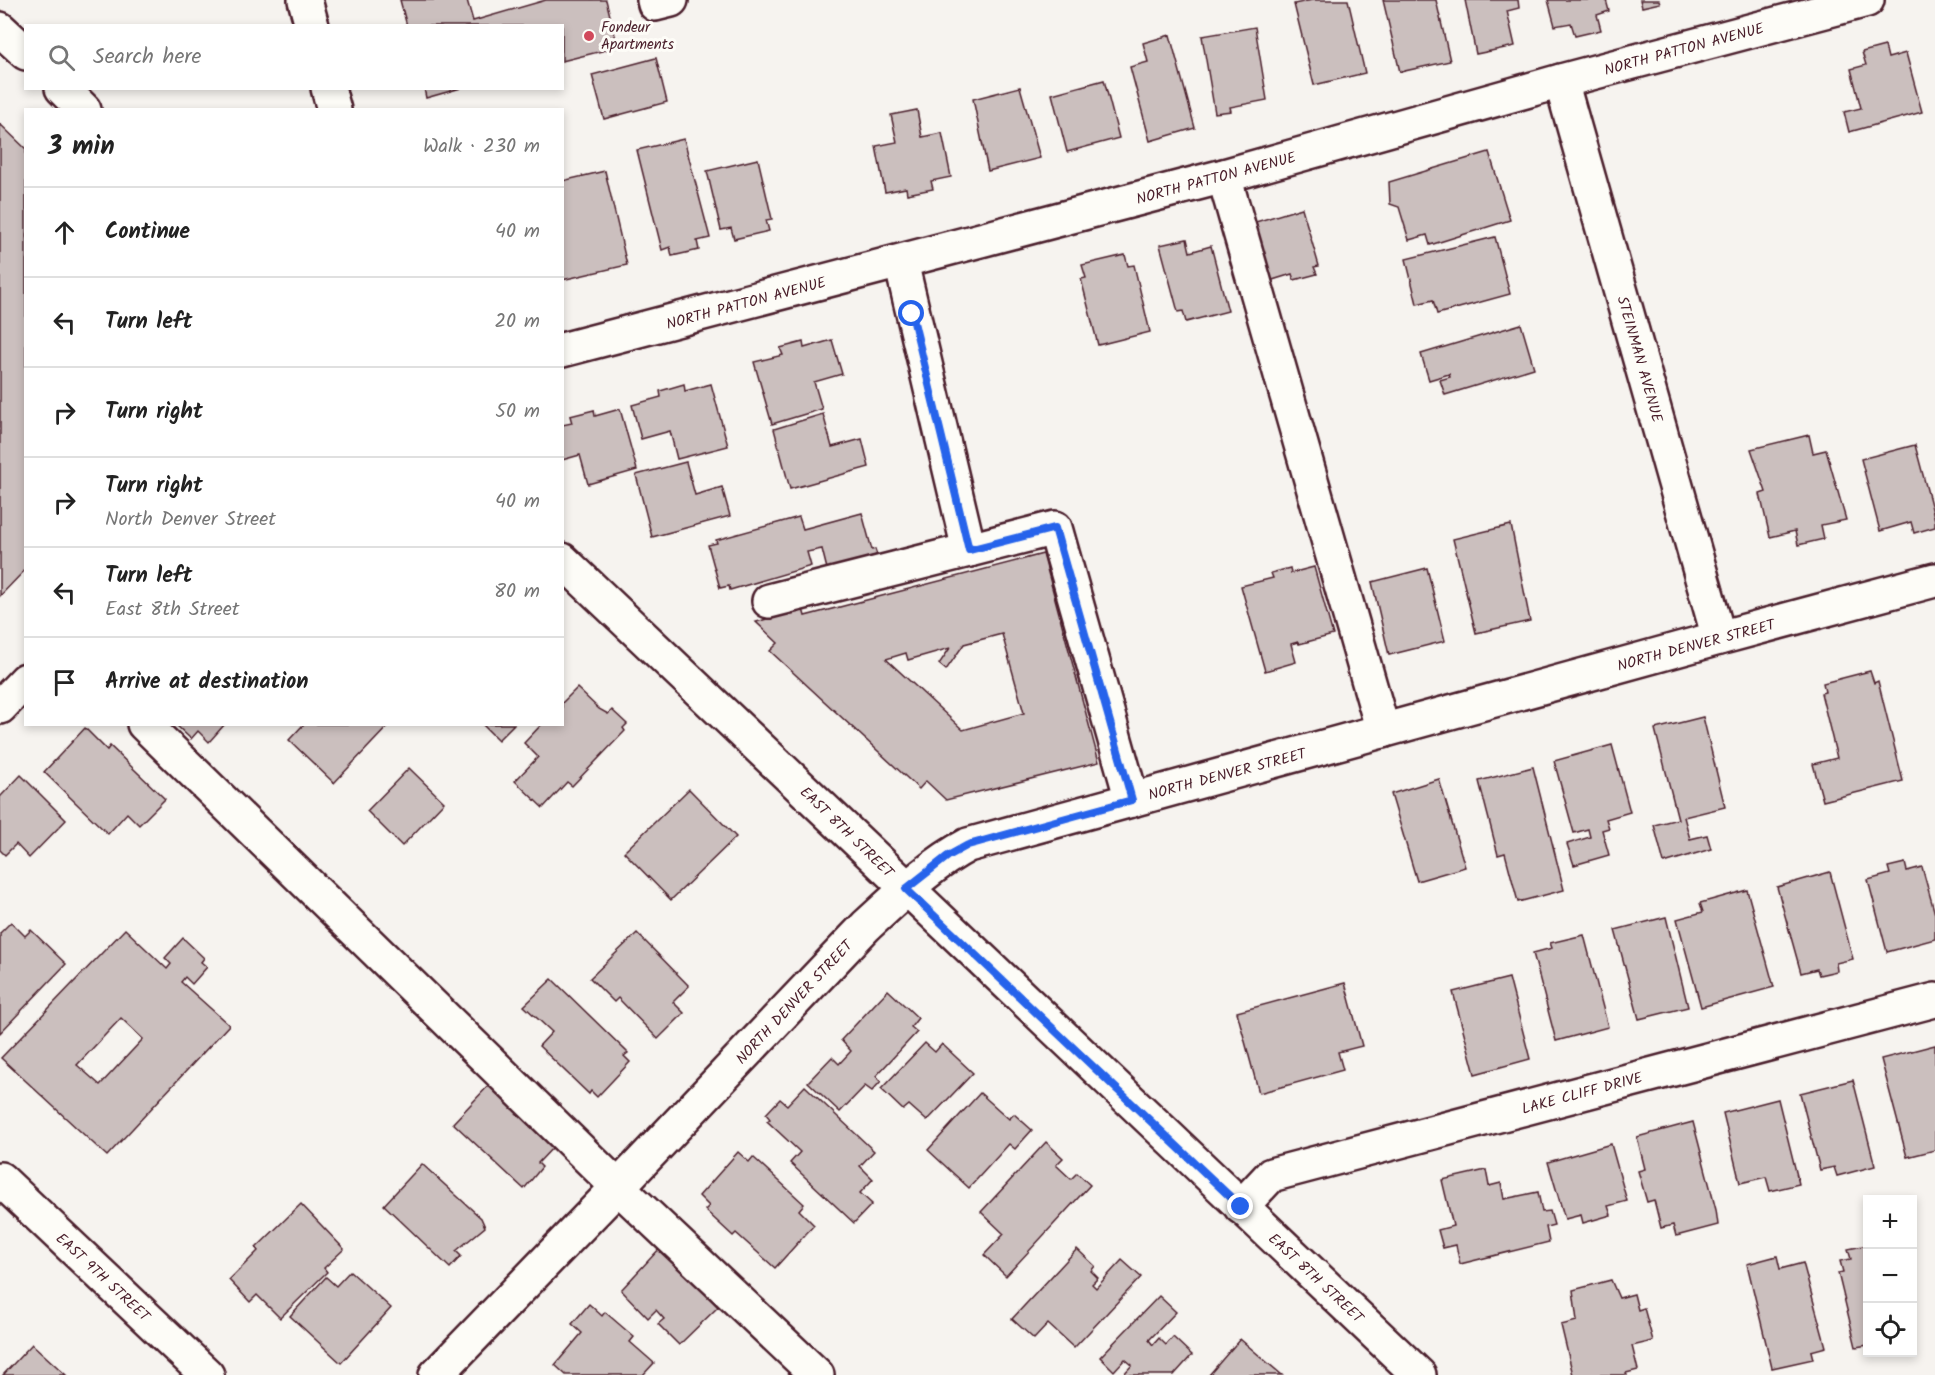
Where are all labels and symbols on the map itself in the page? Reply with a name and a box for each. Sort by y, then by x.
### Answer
place label: Fondeur Apartments [601,16,675,57]
street label: NORTH PATTON AVENUE [1602,17,1768,83]
marker: Fondeur Apartments [582,29,596,43]
street label: NORTH PATTON AVENUE [1134,146,1300,212]
street label: NORTH PATTON AVENUE [664,271,830,337]
street label: STEINMAN AVENUE [1610,293,1669,426]
route start [898,300,924,326]
street label: NORTH DENVER STREET [1615,613,1780,679]
street label: NORTH DENVER STREET [1146,742,1311,808]
street label: EAST 8TH STREET [794,781,900,886]
street label: NORTH DENVER STREET [730,934,860,1070]
street label: LAKE CLIFF DRIVE [1519,1066,1647,1122]
route end [1227,1193,1253,1219]
street label: EAST 9TH STREET [50,1227,156,1329]
street label: EAST 8TH STREET [1262,1228,1370,1331]

